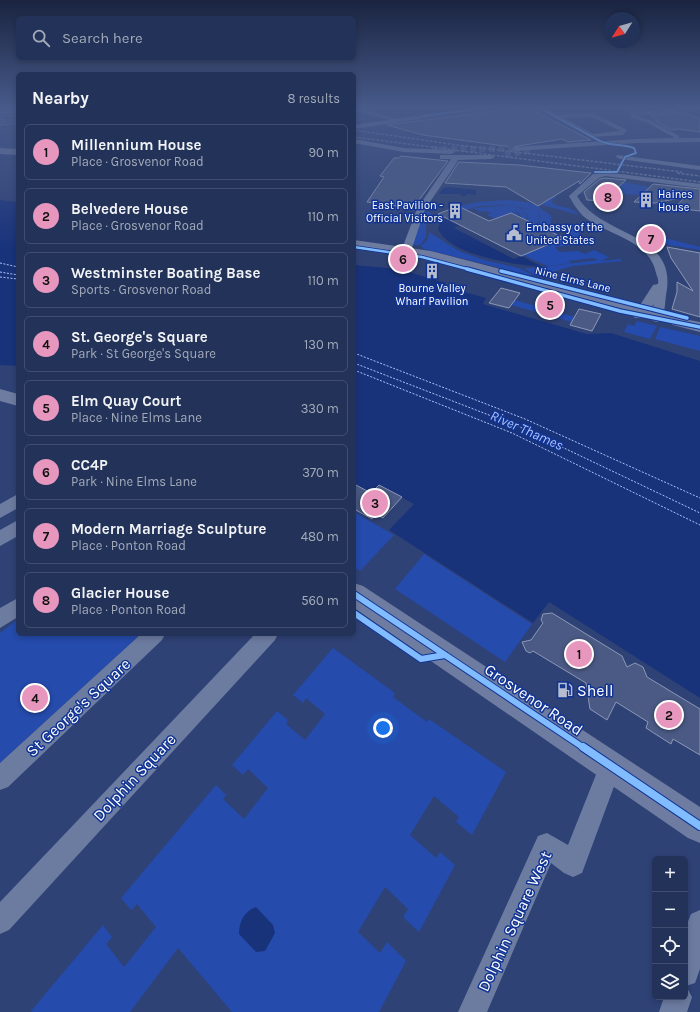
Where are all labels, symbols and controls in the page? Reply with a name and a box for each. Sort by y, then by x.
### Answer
north arrow [604,12,640,48]
search box [16,16,356,60]
icon: search [30,27,52,49]
text: Search here [62,29,143,47]
text: Nearby [32,88,89,108]
text: 8 results [287,91,340,106]
text: Millennium House [71,136,202,154]
text: 1 [44,145,48,160]
text: 90 m [308,145,339,160]
text: Place · Grosvenor Road [71,154,204,169]
pin: 8 [595,182,621,212]
place label: Haines House [658,188,693,214]
building icon: Haines House [637,191,655,209]
place label: East Pavilion - Official Visitors [366,199,443,225]
text: Belvedere House [71,200,188,218]
building icon: East Pavilion - Official Visitors [446,202,464,220]
text: 2 [42,209,50,224]
text: 110 m [307,209,339,224]
text: Place · Grosvenor Road [71,218,204,233]
place label: Embassy of the United States [526,221,603,247]
public building icon: Embassy of the United States [505,224,523,242]
pin: 7 [638,224,664,254]
pin: 6 [390,244,416,274]
building icon: Bourne Valley Wharf Pavilion [423,262,441,280]
text: Westminster Boating Base [71,264,260,282]
street label: Nine Elms Lane [534,264,612,295]
text: 3 [42,273,50,288]
text: 110 m [307,273,339,288]
text: Sports · Grosvenor Road [71,282,211,297]
place label: Bourne Valley Wharf Pavilion [396,282,468,308]
pin: 5 [537,290,563,320]
text: St. George's Square [71,328,208,346]
text: 4 [42,337,50,352]
text: 130 m [304,337,339,352]
text: Park · St George's Square [71,346,216,361]
text: Elm Quay Court [71,392,181,410]
text: 5 [42,401,50,416]
text: 330 m [301,401,339,416]
water label: River Thames [488,407,566,454]
text: Place · Nine Elms Lane [71,410,202,425]
text: CC4P [71,456,108,474]
text: 6 [42,465,50,480]
text: 370 m [302,465,339,480]
text: Park · Nine Elms Lane [71,474,197,489]
pin: 3 [362,488,388,518]
text: Modern Marriage Sculpture [71,520,266,538]
text: 7 [43,529,49,544]
text: 480 m [301,529,339,544]
text: Place · Ponton Road [71,538,186,553]
text: Glacier House [71,584,169,602]
text: 8 [42,593,50,608]
text: 560 m [301,593,339,608]
text: Place · Ponton Road [71,602,186,617]
pin: 1 [566,639,592,669]
street label: St George's Square [22,654,134,760]
street label: Grosvenor Road [481,660,586,739]
fuel station icon: Shell [556,681,574,699]
place label: Shell [577,681,614,700]
pin: 4 [22,683,48,713]
pin: 2 [656,700,682,730]
your location [373,718,393,738]
street label: Dolphin Square [89,730,180,825]
street label: Dolphin Square West [474,848,555,994]
map controls [652,856,688,1000]
button: + [652,856,688,892]
button: − [652,892,688,928]
button: locate [652,928,688,964]
button: layers [652,964,688,1000]

